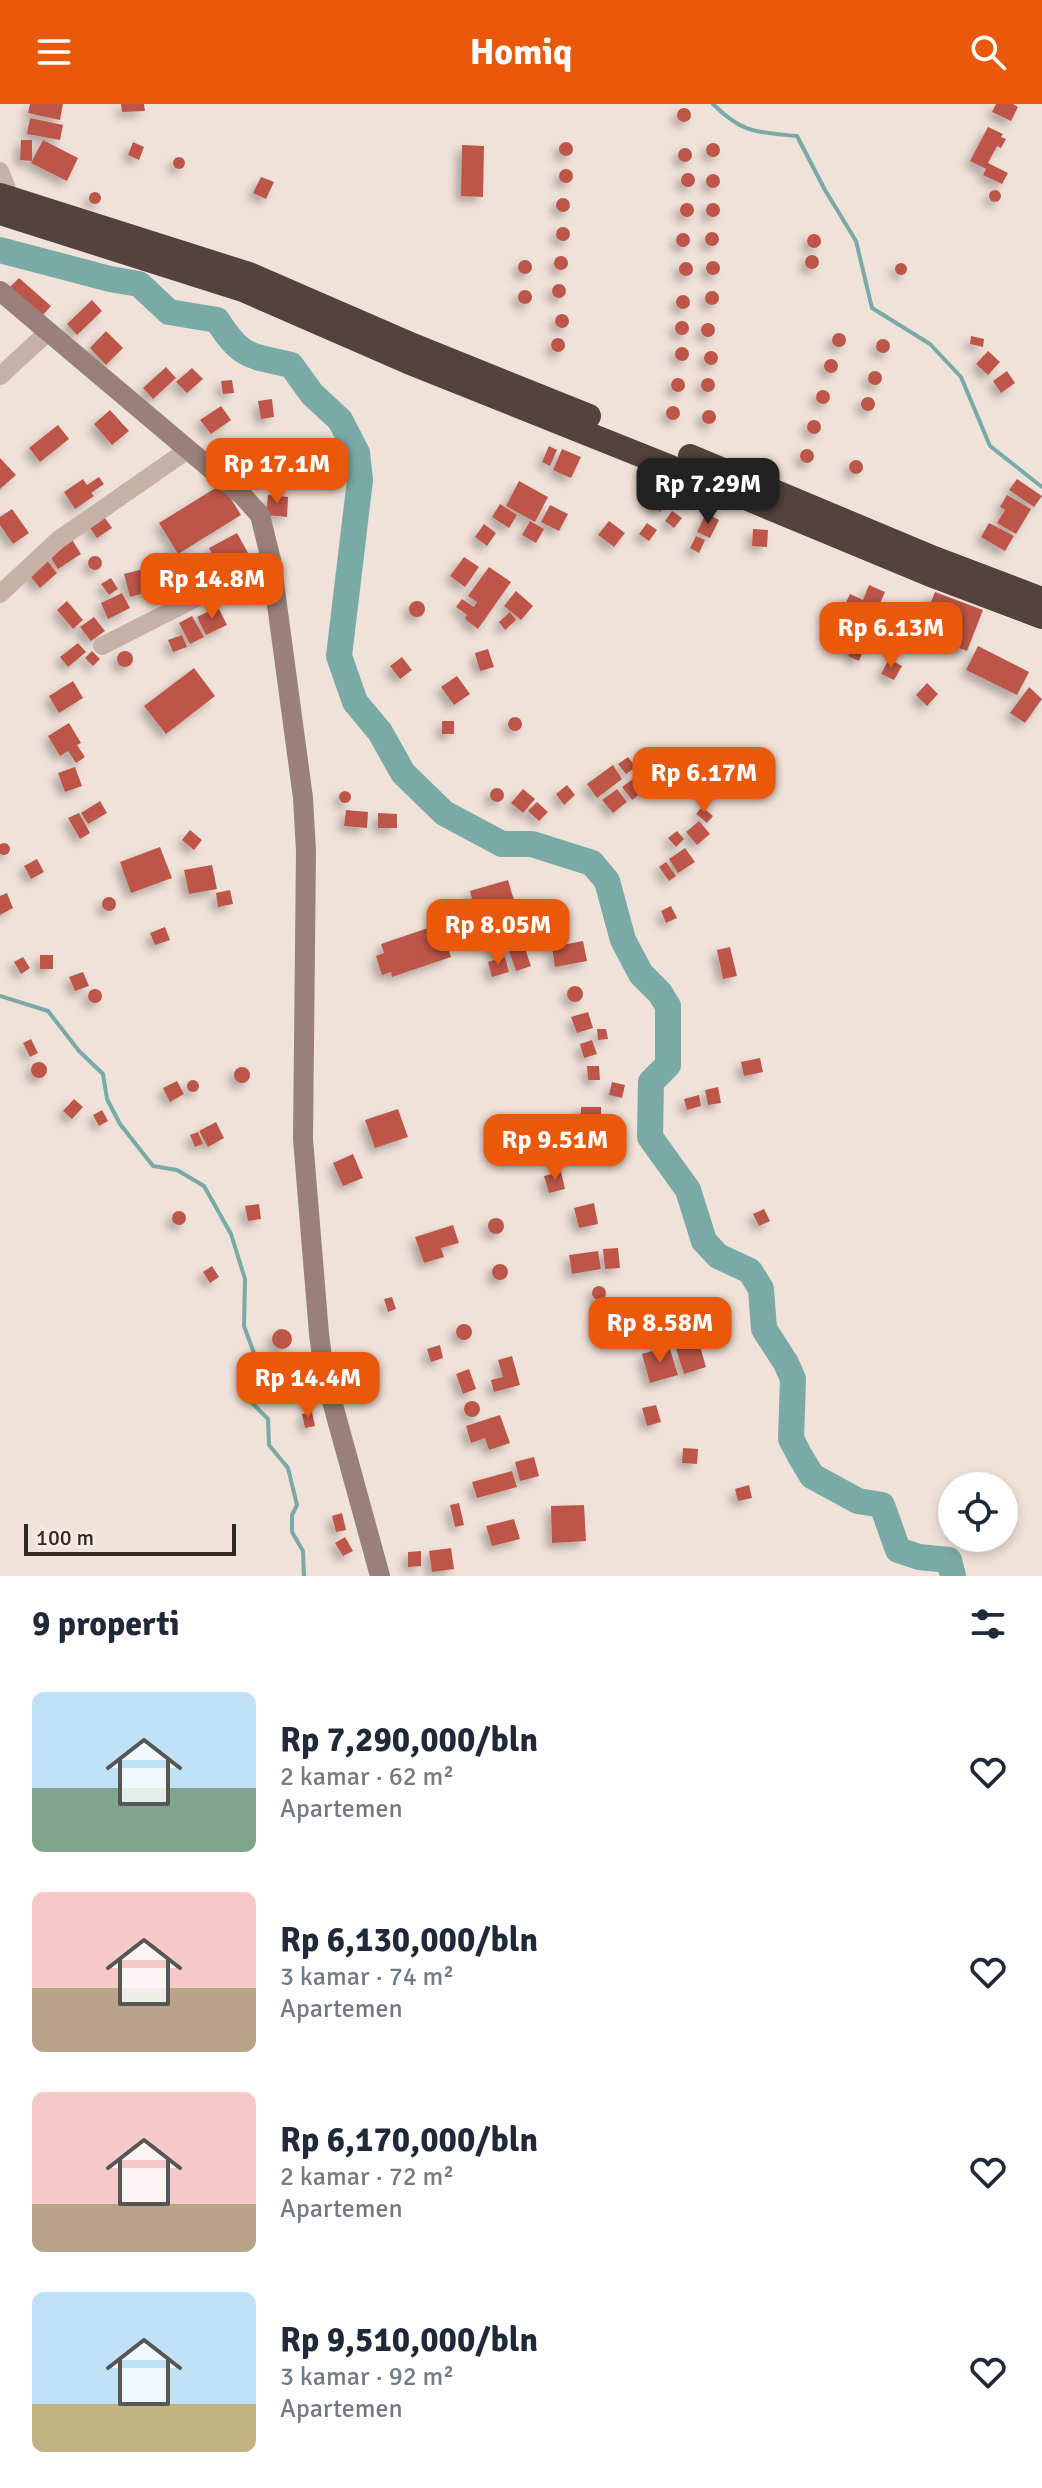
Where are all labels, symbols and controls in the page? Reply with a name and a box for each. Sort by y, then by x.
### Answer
icon: menu [32,30,76,74]
text: Homiq [470,30,572,75]
icon: search [966,30,1010,74]
pin: Rp 17.1M [194,438,360,506]
text: Rp 17.1M [224,448,330,480]
pin: Rp 7.29M [625,458,791,526]
text: Rp 7.29M [655,468,761,500]
pin: Rp 14.8M [129,553,295,621]
text: Rp 14.8M [159,563,265,595]
pin: Rp 6.13M [808,602,974,670]
text: Rp 6.13M [838,612,944,644]
pin: Rp 6.17M [621,747,787,815]
text: Rp 6.17M [651,757,757,789]
pin: Rp 8.05M [415,899,581,967]
text: Rp 8.05M [445,909,551,941]
pin: Rp 9.51M [472,1114,638,1182]
text: Rp 9.51M [502,1124,608,1156]
pin: Rp 8.58M [577,1297,743,1365]
text: Rp 8.58M [607,1307,713,1339]
pin: Rp 14.4M [225,1352,391,1420]
text: Rp 14.4M [255,1362,361,1394]
map controls [938,1472,1018,1552]
button: locate [938,1472,1018,1552]
scale bar [24,1520,236,1556]
text: 100 m [36,1524,94,1551]
icon: filters [966,1602,1010,1646]
text: 9 properti [32,1603,180,1645]
text: Rp 7,290,000/bln [280,1719,538,1761]
icon: home [96,1724,192,1820]
icon: heart [966,1750,1010,1794]
text: 2 kamar · 62 m² [280,1761,454,1793]
text: Apartemen [280,1793,403,1825]
text: Rp 6,130,000/bln [280,1919,538,1961]
icon: home [96,1924,192,2020]
icon: heart [966,1950,1010,1994]
text: 3 kamar · 74 m² [280,1961,454,1993]
text: Apartemen [280,1993,403,2025]
text: Rp 6,170,000/bln [280,2119,538,2161]
icon: home [96,2124,192,2220]
icon: heart [966,2150,1010,2194]
text: 2 kamar · 72 m² [280,2161,454,2193]
text: Apartemen [280,2193,403,2225]
text: Rp 9,510,000/bln [280,2319,538,2361]
icon: home [96,2324,192,2420]
icon: heart [966,2350,1010,2394]
text: 3 kamar · 92 m² [280,2361,454,2393]
text: Apartemen [280,2393,403,2425]

